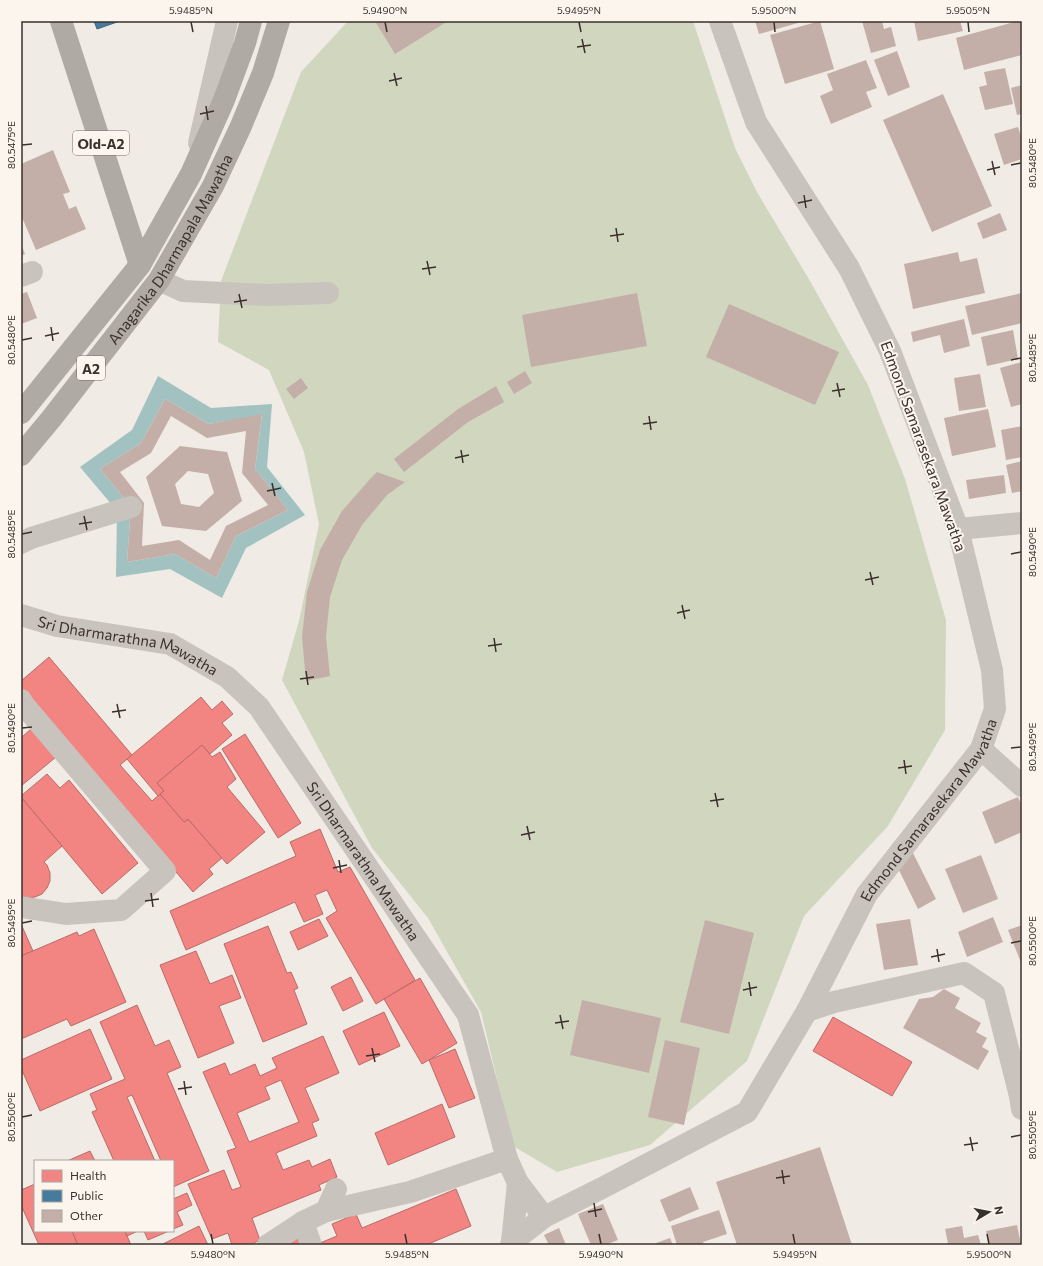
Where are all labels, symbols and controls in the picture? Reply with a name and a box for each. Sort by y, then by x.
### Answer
text: 5.9485°N [169,4,213,16]
text: 5.9490°N [363,4,407,16]
text: 5.9495°N [557,4,601,16]
text: 5.9500°N [752,4,796,16]
text: 5.9505°N [946,4,990,16]
text: 80.5475°E [5,121,17,169]
road number: Old-A2 [73,131,129,155]
text: 80.5480°E [1026,138,1038,188]
street label: Anagarika Dharmapala Mawatha [104,151,236,348]
text: 80.5480°E [5,315,17,365]
text: 80.5485°E [1026,333,1038,383]
street label: Edmond Samarasekara Mawatha [877,338,971,554]
road number: A2 [77,356,105,380]
text: 80.5485°E [5,509,17,559]
text: 80.5490°E [1026,527,1038,577]
street label: Sri Dharmarathna Mawatha [36,612,221,679]
text: 80.5490°E [5,703,17,753]
street label: Edmond Samarasekara Mawatha [856,716,1000,904]
text: 80.5495°E [1026,722,1038,772]
street label: Sri Dharmarathna Mawatha [303,778,424,944]
text: 80.5495°E [5,898,17,948]
text: 80.5500°E [1026,916,1038,966]
text: 80.5500°E [5,1092,17,1142]
text: 80.5505°E [1026,1110,1038,1160]
legend [34,1160,174,1232]
text: Health [70,1168,106,1182]
text: Public [70,1188,103,1202]
north arrow [969,1192,1009,1232]
text: N [992,1205,1006,1215]
text: Other [70,1208,103,1222]
text: 5.9480°N [191,1248,235,1260]
text: 5.9485°N [385,1248,429,1260]
text: 5.9490°N [579,1248,623,1260]
text: 5.9495°N [773,1248,817,1260]
text: 5.9500°N [967,1248,1011,1260]

